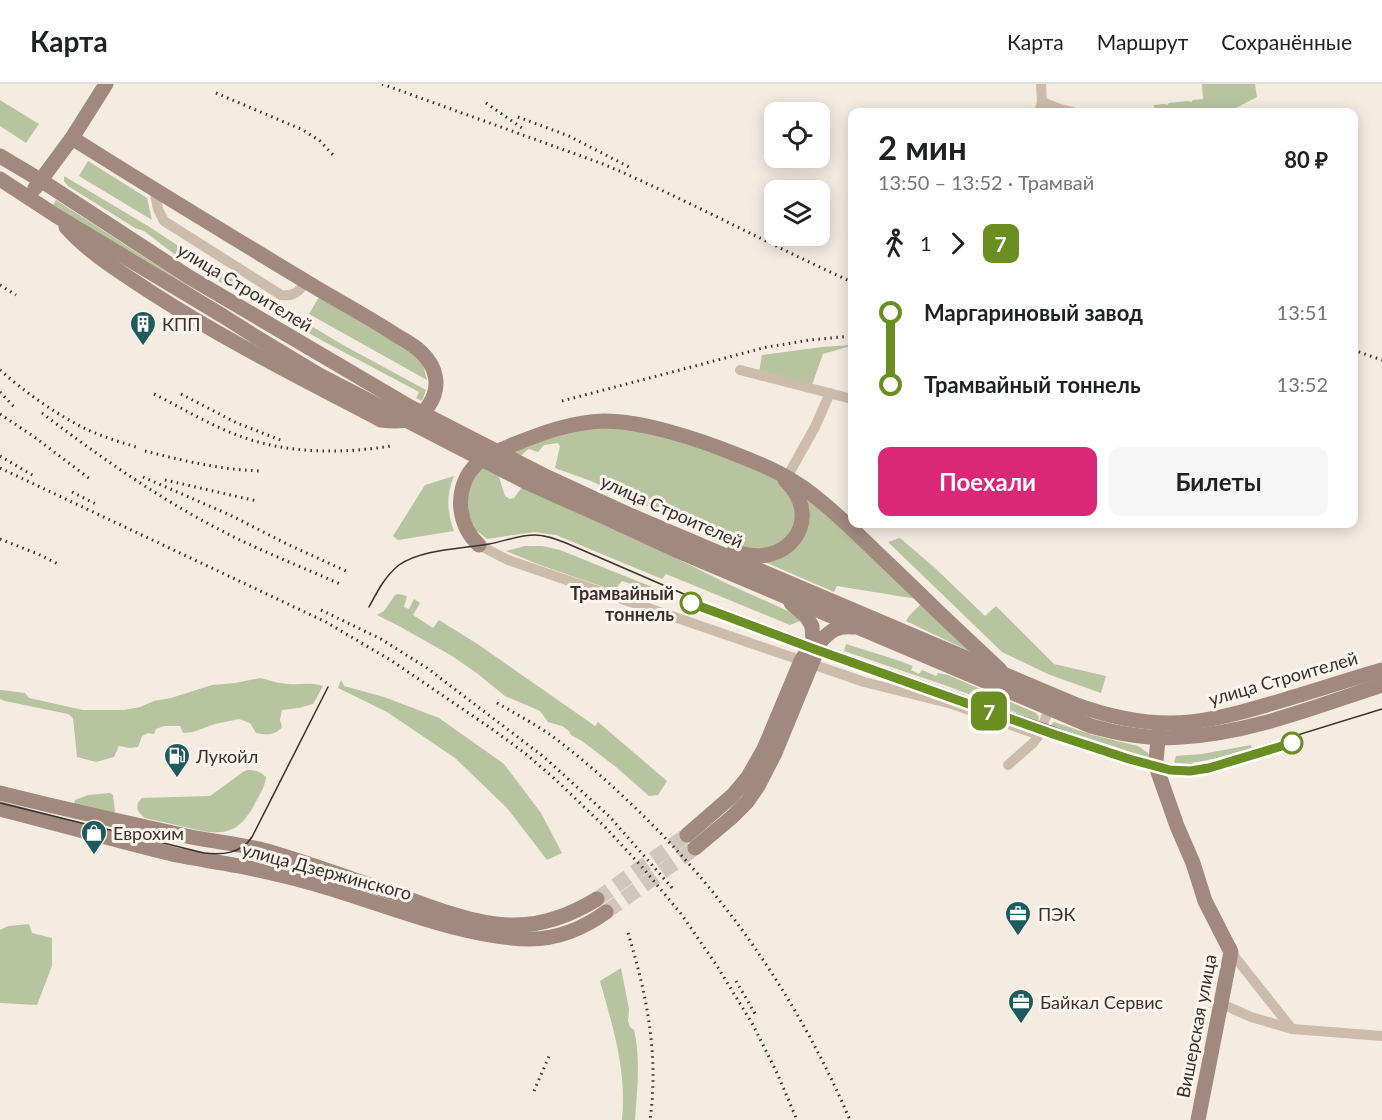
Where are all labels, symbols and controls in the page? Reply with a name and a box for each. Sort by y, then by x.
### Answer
text: Карта [30,24,108,58]
text: Карта [1007,29,1064,54]
text: Маршрут [1097,29,1188,54]
text: Сохранённые [1221,29,1352,54]
map controls [764,102,830,246]
button: locate [764,102,830,168]
text: 2 мин [878,127,967,167]
text: 80 ₽ [1284,146,1328,173]
text: 13:50 – 13:52 · Трамвай [878,170,1094,194]
button: layers [764,180,830,246]
icon: walk [878,227,911,260]
icon: forward [941,227,974,260]
text: 1 [920,231,932,255]
text: 7 [995,231,1007,256]
street label: улица Строителей [173,238,317,336]
text: Маргариновый завод [924,299,1143,326]
text: 13:51 [1277,300,1328,324]
building icon: КПП [128,309,158,347]
place label: КПП [162,313,201,335]
text: Трамвайный тоннель [924,371,1141,398]
text: 13:52 [1277,372,1328,396]
button: Поехали [878,447,1097,516]
button: Билеты [1109,447,1328,516]
street label: улица Строителей [597,470,747,552]
place label: Трамвайный тоннель [570,582,674,625]
marker: Трамвайный тоннель [680,592,702,614]
street label: улица Строителей [1206,646,1360,710]
line badge: 7 [970,692,1008,730]
text: 7 [983,699,995,724]
unlabelled marker [1281,732,1303,754]
fuel station icon: Лукойл [162,741,192,779]
place label: Лукойл [195,745,258,767]
shop icon: Еврохим [79,818,109,856]
place label: Еврохим [113,822,184,844]
street label: улица Дзержинского [240,838,414,904]
office icon: ПЭК [1003,899,1033,937]
place label: ПЭК [1038,903,1075,925]
street label: Вишерская улица [1171,952,1221,1100]
office icon: Байкал Сервис [1006,987,1036,1025]
place label: Байкал Сервис [1040,991,1164,1013]

